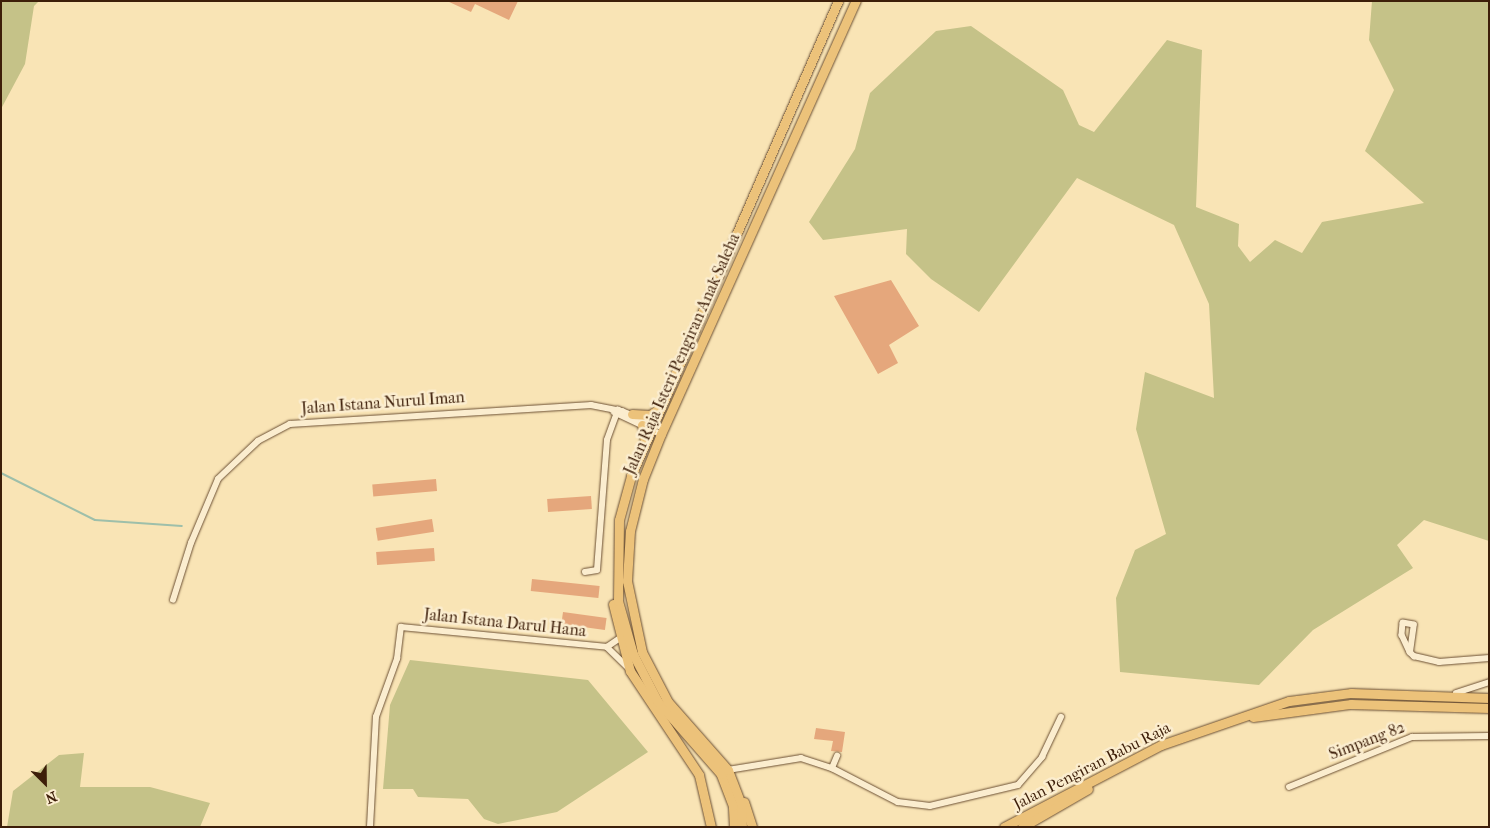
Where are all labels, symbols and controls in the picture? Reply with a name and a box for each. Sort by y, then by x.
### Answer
street label: Jalan Raja Isteri Pengiran Anak Saleha [620,230,744,478]
street label: Jalan Istana Nurul Iman [301,388,465,418]
street label: Jalan Istana Darul Hana [423,605,587,641]
street label: Jalan Pengiran Babu Raja [1010,718,1174,814]
street label: Simpang 82 [1326,718,1408,764]
north arrow [20,758,70,808]
text: N [43,787,59,807]

